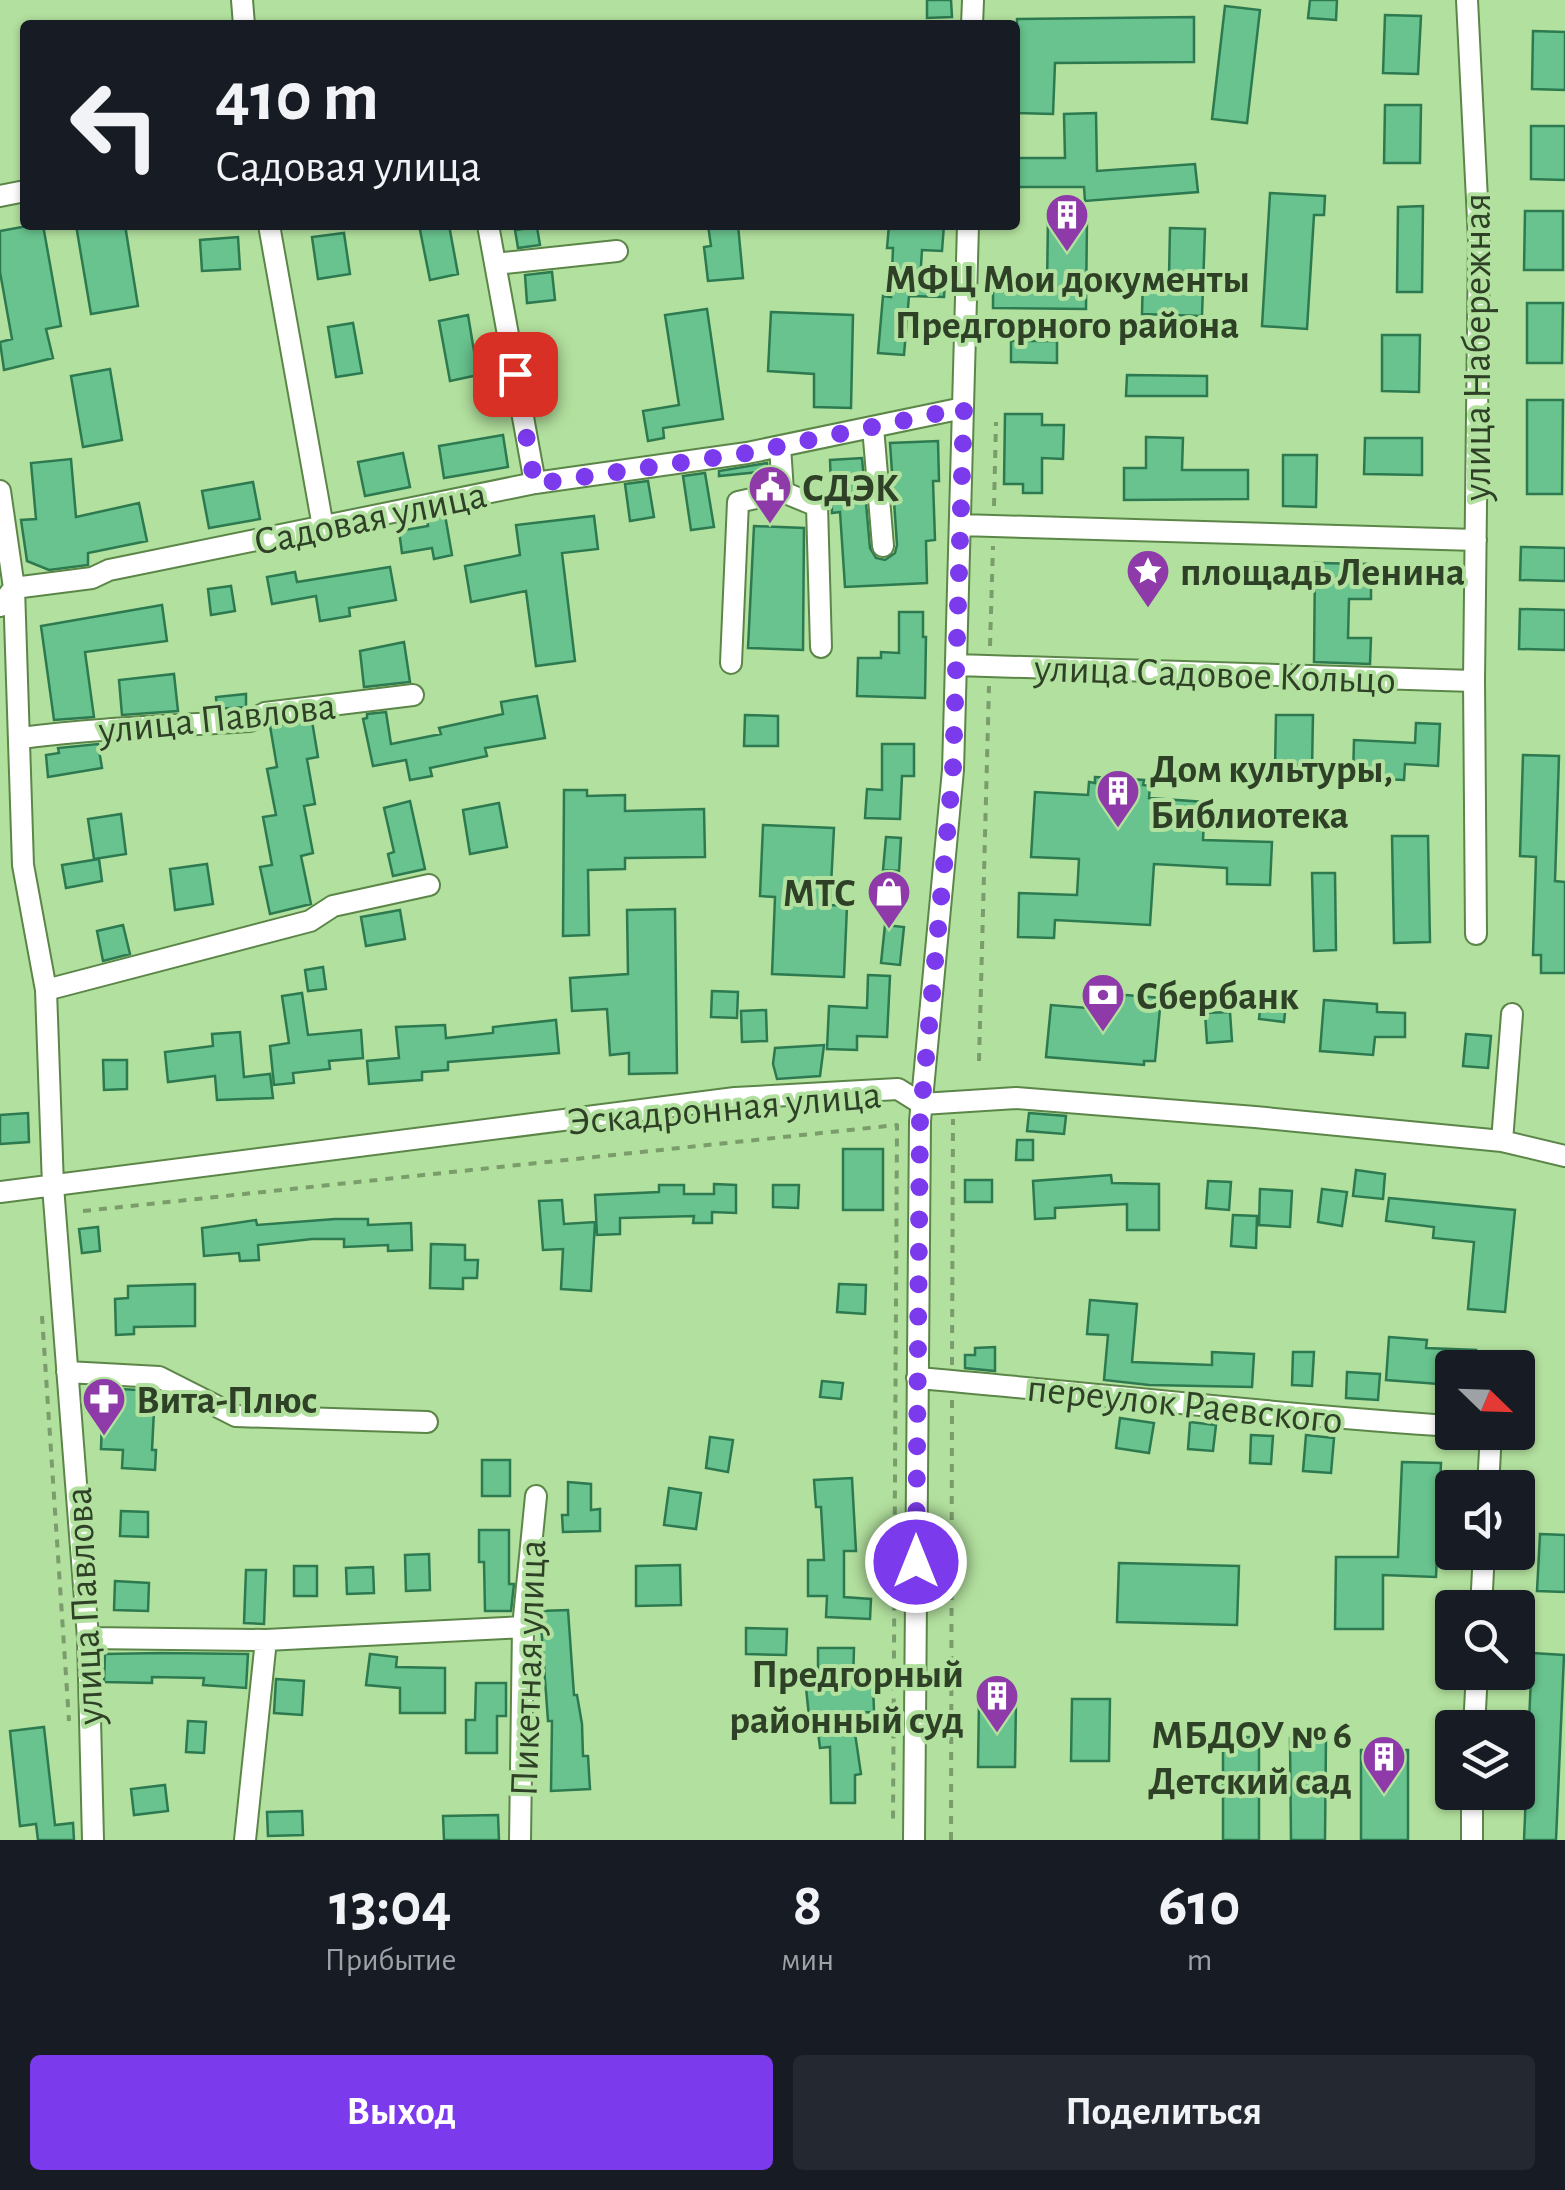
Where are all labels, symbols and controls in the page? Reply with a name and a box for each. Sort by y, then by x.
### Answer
icon: left [50,60,180,190]
text: 410 m [215,63,379,133]
text: Садовая улица [215,145,481,190]
building icon: МФЦ Мои документы Предгорного района [1044,192,1090,253]
street label: улица Набережная [1458,193,1498,502]
place label: МФЦ Мои документы Предгорного района [884,260,1250,346]
pin [473,332,558,417]
icon: arrive [488,347,543,402]
public building icon: СДЭК [747,464,793,525]
place label: СДЭК [802,469,899,509]
street label: Садовая улица [250,475,490,563]
place icon: площадь Ленина [1125,548,1171,609]
place label: площадь Ленина [1180,553,1465,593]
street label: улица Садовое Кольцо [1032,649,1396,701]
street label: улица Павлова [96,687,338,751]
place label: Дом культуры, Библиотека [1150,750,1393,836]
building icon: Дом культуры, Библиотека [1095,768,1141,829]
shop icon: МТС [866,869,912,930]
place label: МТС [783,874,856,914]
bank icon: Сбербанк [1080,972,1126,1033]
place label: Сбербанк [1136,977,1299,1017]
street label: Эскадронная улица [565,1075,883,1143]
north arrow [1435,1350,1535,1450]
map controls [1435,1350,1535,1810]
street label: переулок Раевского [1025,1369,1345,1441]
pharmacy icon: Вита-Плюс [81,1376,127,1437]
place label: Вита-Плюс [136,1381,318,1421]
button: sound [1435,1470,1535,1570]
street label: улица Павлова [59,1486,111,1727]
position arrow [864,1510,968,1614]
street label: Пикетная улица [505,1539,553,1797]
button: search [1435,1590,1535,1690]
place label: Предгорный районный суд [729,1655,964,1741]
building icon: Предгорный районный суд [974,1673,1020,1734]
button: layers [1435,1710,1535,1810]
place label: МБДОУ № 6 Детский сад [1148,1716,1352,1802]
building icon: МБДОУ № 6 Детский сад [1361,1734,1407,1795]
text: 13:04 [329,1876,452,1936]
text: 8 [793,1876,822,1936]
text: 610 [1159,1876,1240,1936]
text: Прибытие [325,1944,456,1976]
text: мин [781,1944,834,1976]
text: m [1187,1944,1212,1976]
button: Выход [30,2055,773,2170]
button: Поделиться [793,2055,1535,2170]

